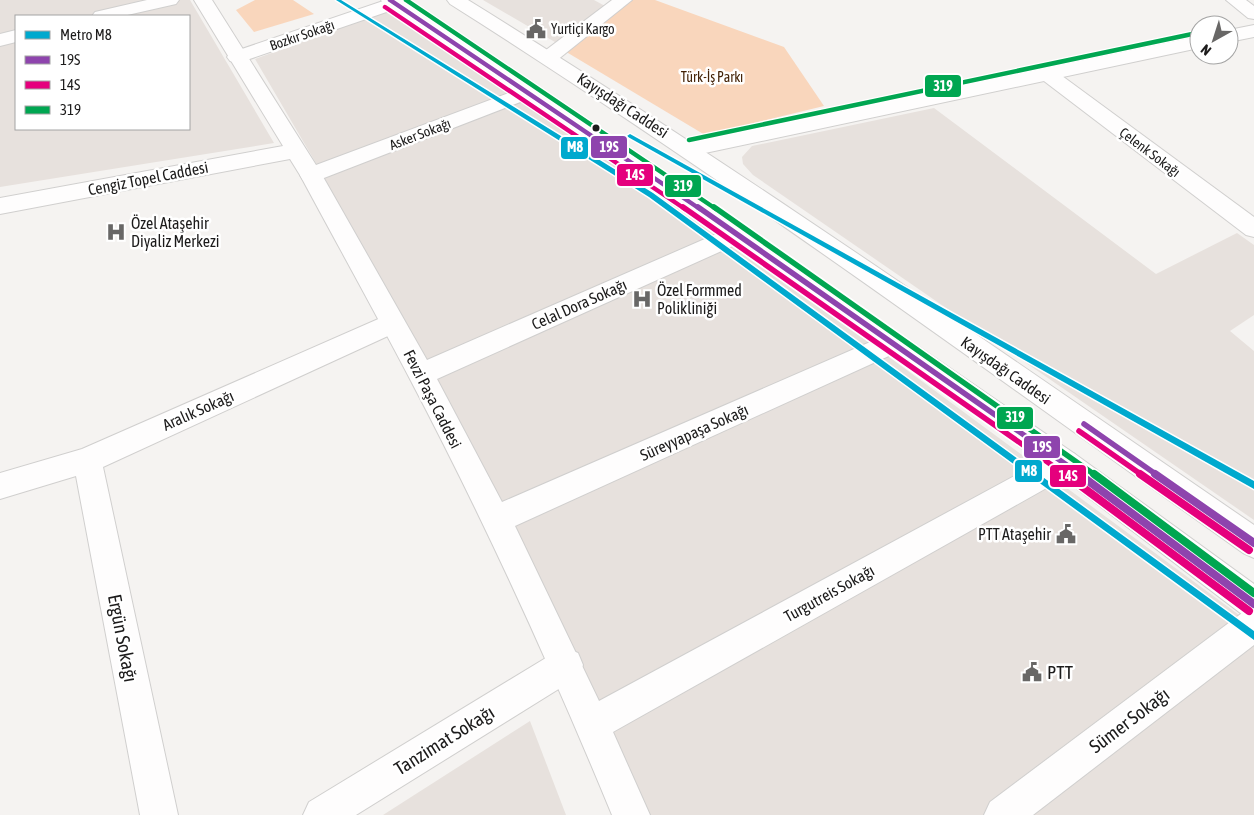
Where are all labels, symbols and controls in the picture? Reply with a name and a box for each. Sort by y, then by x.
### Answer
legend [15,15,190,130]
north arrow [1189,15,1239,65]
street label: Bozkır Sokağı [267,16,337,54]
public building icon: Yurtiçi Kargo [525,18,547,40]
place label: Yurtiçi Kargo [551,21,615,37]
text: Metro M8 [60,26,112,43]
text: N [1198,41,1214,59]
text: 19S [60,51,80,68]
street label: Kayışdağı Caddesi [573,69,672,142]
park label: Türk-İş Parkı [681,69,743,85]
line badge: 319 [924,74,962,98]
text: 14S [60,76,80,93]
text: 319 [933,78,953,94]
text: 319 [60,101,81,118]
street label: Asker Sokağı [387,115,453,153]
unlabelled marker [591,123,601,133]
street label: Çelenk Sokağı [1117,124,1183,180]
line badge: 19S [590,135,628,159]
line badge: M8 [560,136,589,160]
text: M8 [567,139,583,155]
text: 19S [599,139,619,155]
street label: Cengiz Topel Caddesi [86,158,210,199]
line badge: 14S [616,163,654,187]
text: 14S [625,167,645,183]
line badge: 319 [664,174,702,198]
text: 319 [673,178,693,194]
place label: Özel Ataşehir Diyaliz Merkezi [131,214,220,251]
hospital icon: Özel Ataşehir Diyaliz Merkezi [105,221,127,243]
street label: Celal Dora Sokağı [529,275,630,334]
place label: Özel Formmed Polikliniği [657,281,742,318]
hospital icon: Özel Formmed Polikliniği [631,288,653,310]
street label: Kayışdağı Caddesi [957,332,1054,408]
street label: Fevzi Paşa Caddesi [400,347,466,452]
street label: Aralık Sokağı [160,386,237,435]
street label: Süreyyapaşa Sokağı [637,400,751,465]
line badge: 319 [996,406,1034,430]
text: 319 [1005,409,1025,425]
line badge: 19S [1023,435,1061,459]
text: 19S [1032,439,1052,455]
line badge: M8 [1014,459,1043,483]
text: M8 [1021,463,1037,479]
line badge: 14S [1049,464,1087,488]
text: 14S [1058,468,1078,484]
public building icon: PTT Ataşehir [1055,523,1077,545]
place label: PTT Ataşehir [978,525,1051,544]
street label: Turgutreis Sokağı [781,561,878,626]
street label: Ergün Sokağı [104,592,142,684]
public building icon: PTT [1021,661,1043,683]
place label: PTT [1047,661,1074,683]
street label: Sümer Sokağı [1085,683,1173,757]
street label: Tanzimat Sokağı [390,701,498,779]

